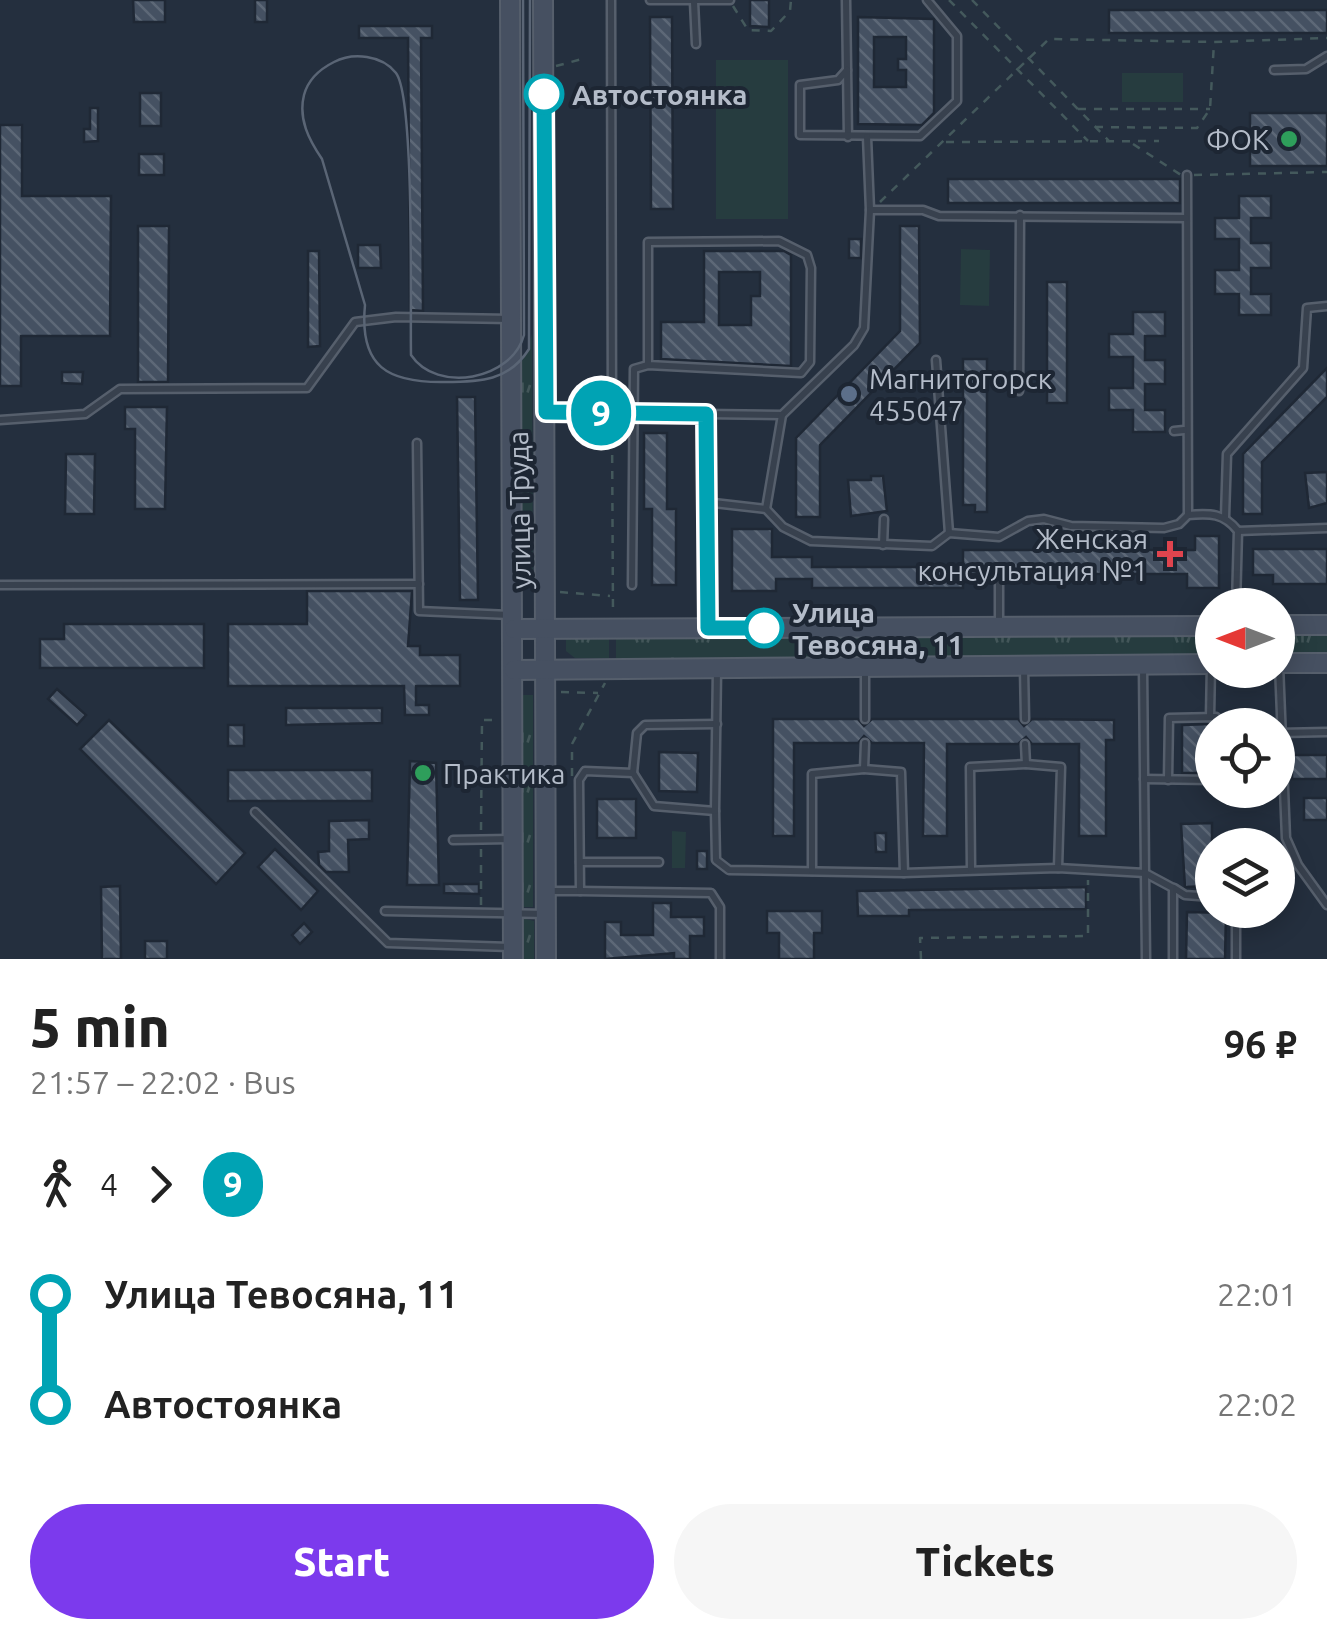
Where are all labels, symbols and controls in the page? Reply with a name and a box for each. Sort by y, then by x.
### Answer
marker: Автостоянка [525,75,563,113]
place label: Автостоянка [572,79,747,110]
place label: ФОК [1206,124,1269,155]
marker: ФОК [1278,128,1300,150]
place label: Магнитогорск 455047 [869,363,1052,426]
line badge: 9 [568,380,634,446]
marker: Магнитогорск 455047 [838,383,860,405]
text: 9 [591,393,611,433]
street label: улица Труда [502,431,536,589]
place label: Женская консультация №1 [917,523,1148,586]
marker: Женская консультация №1 [1157,541,1183,567]
north arrow [1195,588,1295,688]
map controls [1195,588,1295,928]
place label: Улица Тевосяна, 11 [792,597,964,660]
marker: Улица Тевосяна, 11 [745,609,783,647]
button: locate [1195,708,1295,808]
place label: Практика [443,758,565,789]
marker: Практика [412,762,434,784]
button: layers [1195,828,1295,928]
text: 5 min [30,996,170,1057]
text: 96 ₽ [1224,1023,1297,1065]
text: 21:57 – 22:02 · Bus [30,1064,296,1100]
icon: walk [30,1157,85,1212]
icon: forward [133,1157,188,1212]
text: 9 [223,1164,243,1204]
text: 4 [100,1166,118,1202]
text: Улица Тевосяна, 11 [104,1273,459,1315]
text: 22:01 [1217,1276,1297,1312]
text: Автостоянка [104,1383,342,1425]
text: 22:02 [1217,1386,1297,1422]
button: Start [30,1504,654,1619]
button: Tickets [674,1504,1297,1619]

